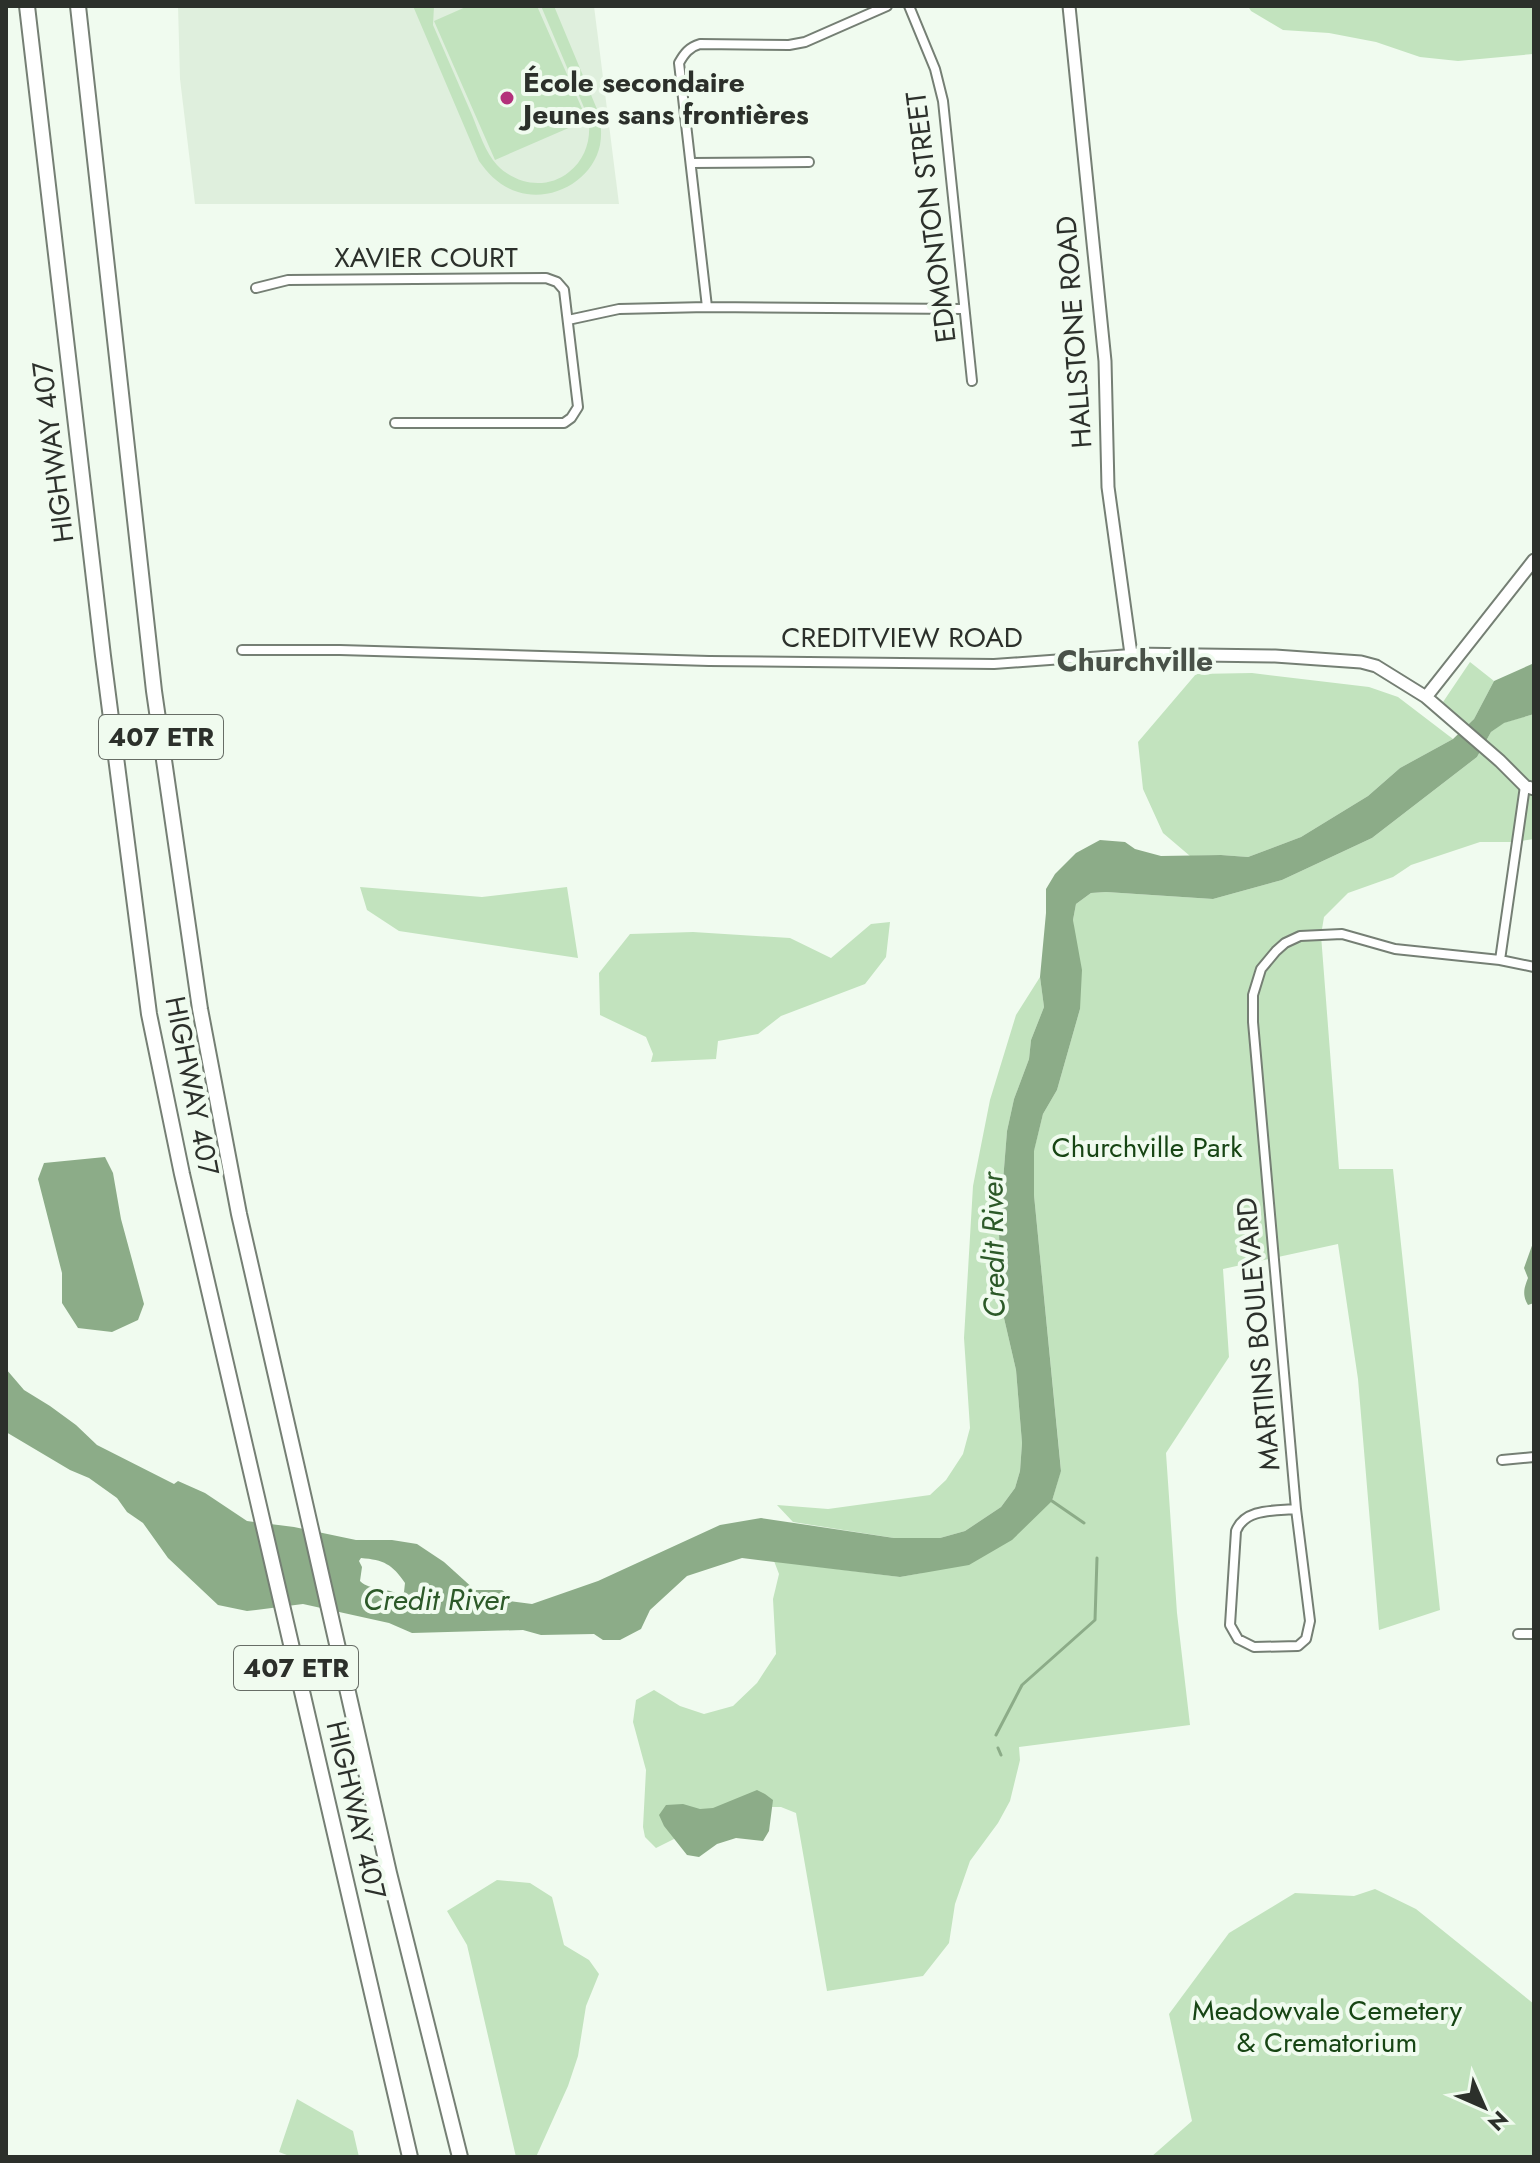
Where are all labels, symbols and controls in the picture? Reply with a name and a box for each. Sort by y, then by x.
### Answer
place label: École secondaire Jeunes sans frontières [518,62,809,135]
marker: École secondaire Jeunes sans frontières [498,89,516,107]
street label: EDMONTON STREET [895,89,967,345]
street label: HALLSTONE ROAD [1045,214,1103,450]
street label: XAVIER COURT [334,237,518,278]
street label: HIGHWAY 407 [22,359,84,545]
street label: CREDITVIEW ROAD [781,617,1023,658]
district label: Churchville [1057,639,1213,682]
road number: 407 ETR [99,715,223,759]
street label: HIGHWAY 407 [155,993,230,1180]
park label: Churchville Park [1052,1127,1243,1168]
water label: Credit River [970,1170,1016,1318]
street label: MARTINS BOULEVARD [1226,1196,1290,1472]
water label: Credit River [363,1578,511,1621]
road number: 407 ETR [234,1646,358,1690]
street label: HIGHWAY 407 [316,1717,397,1904]
park label: Meadowvale Cemetery & Crematorium [1192,1990,1463,2063]
north arrow [1444,2067,1524,2147]
text: N [1481,2104,1516,2139]

